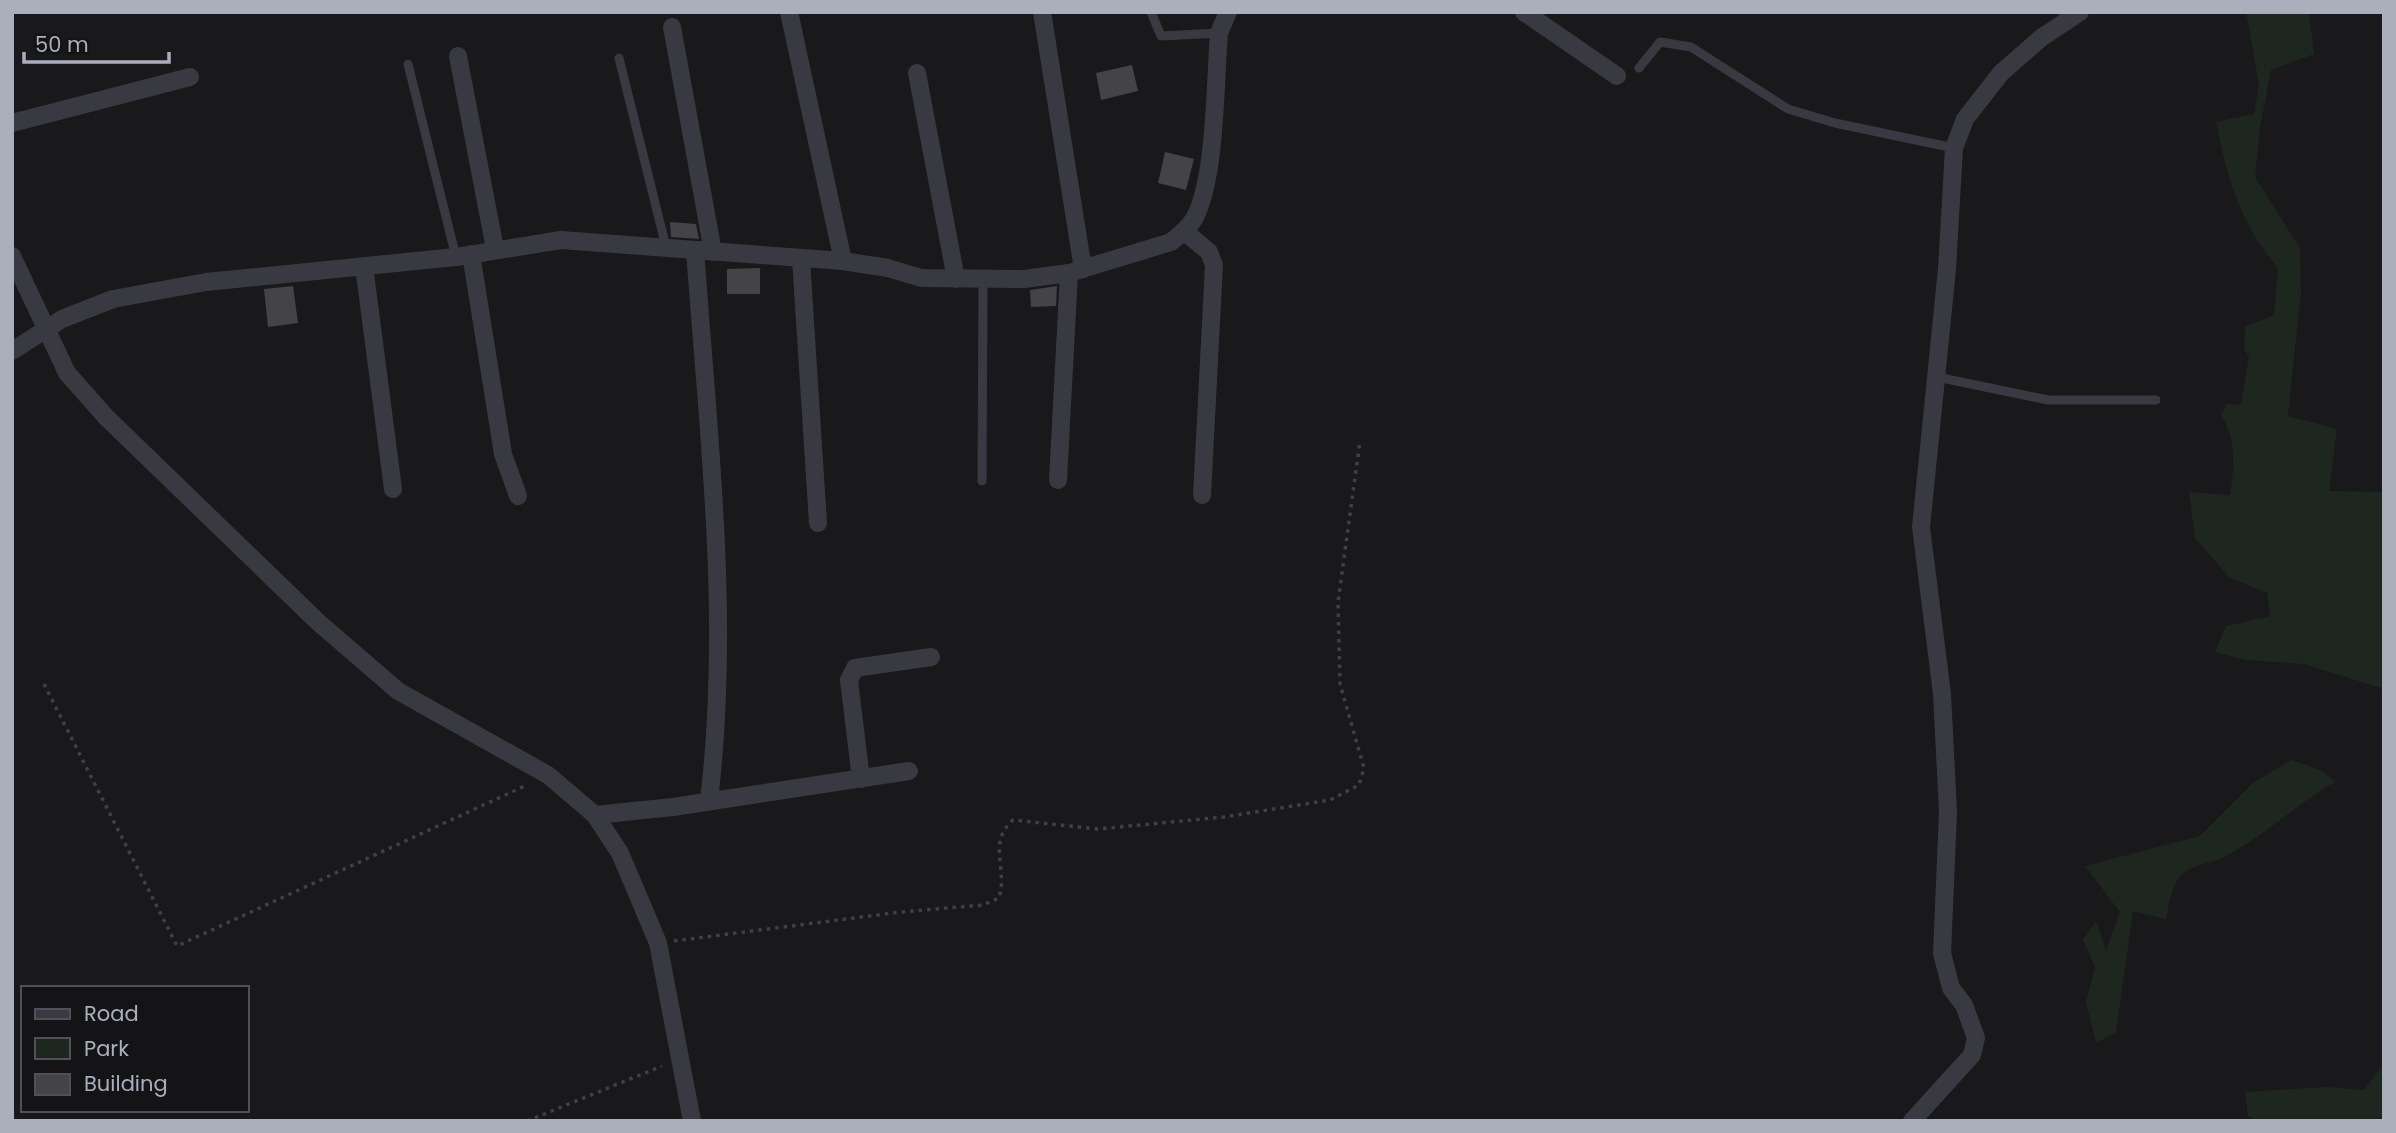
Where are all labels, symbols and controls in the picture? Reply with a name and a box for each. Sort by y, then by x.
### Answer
scale bar [24,21,170,65]
text: 50 m [35,30,89,59]
legend [21,986,248,1112]
text: Road [84,999,139,1028]
text: Park [84,1034,129,1063]
text: Building [84,1069,168,1098]

